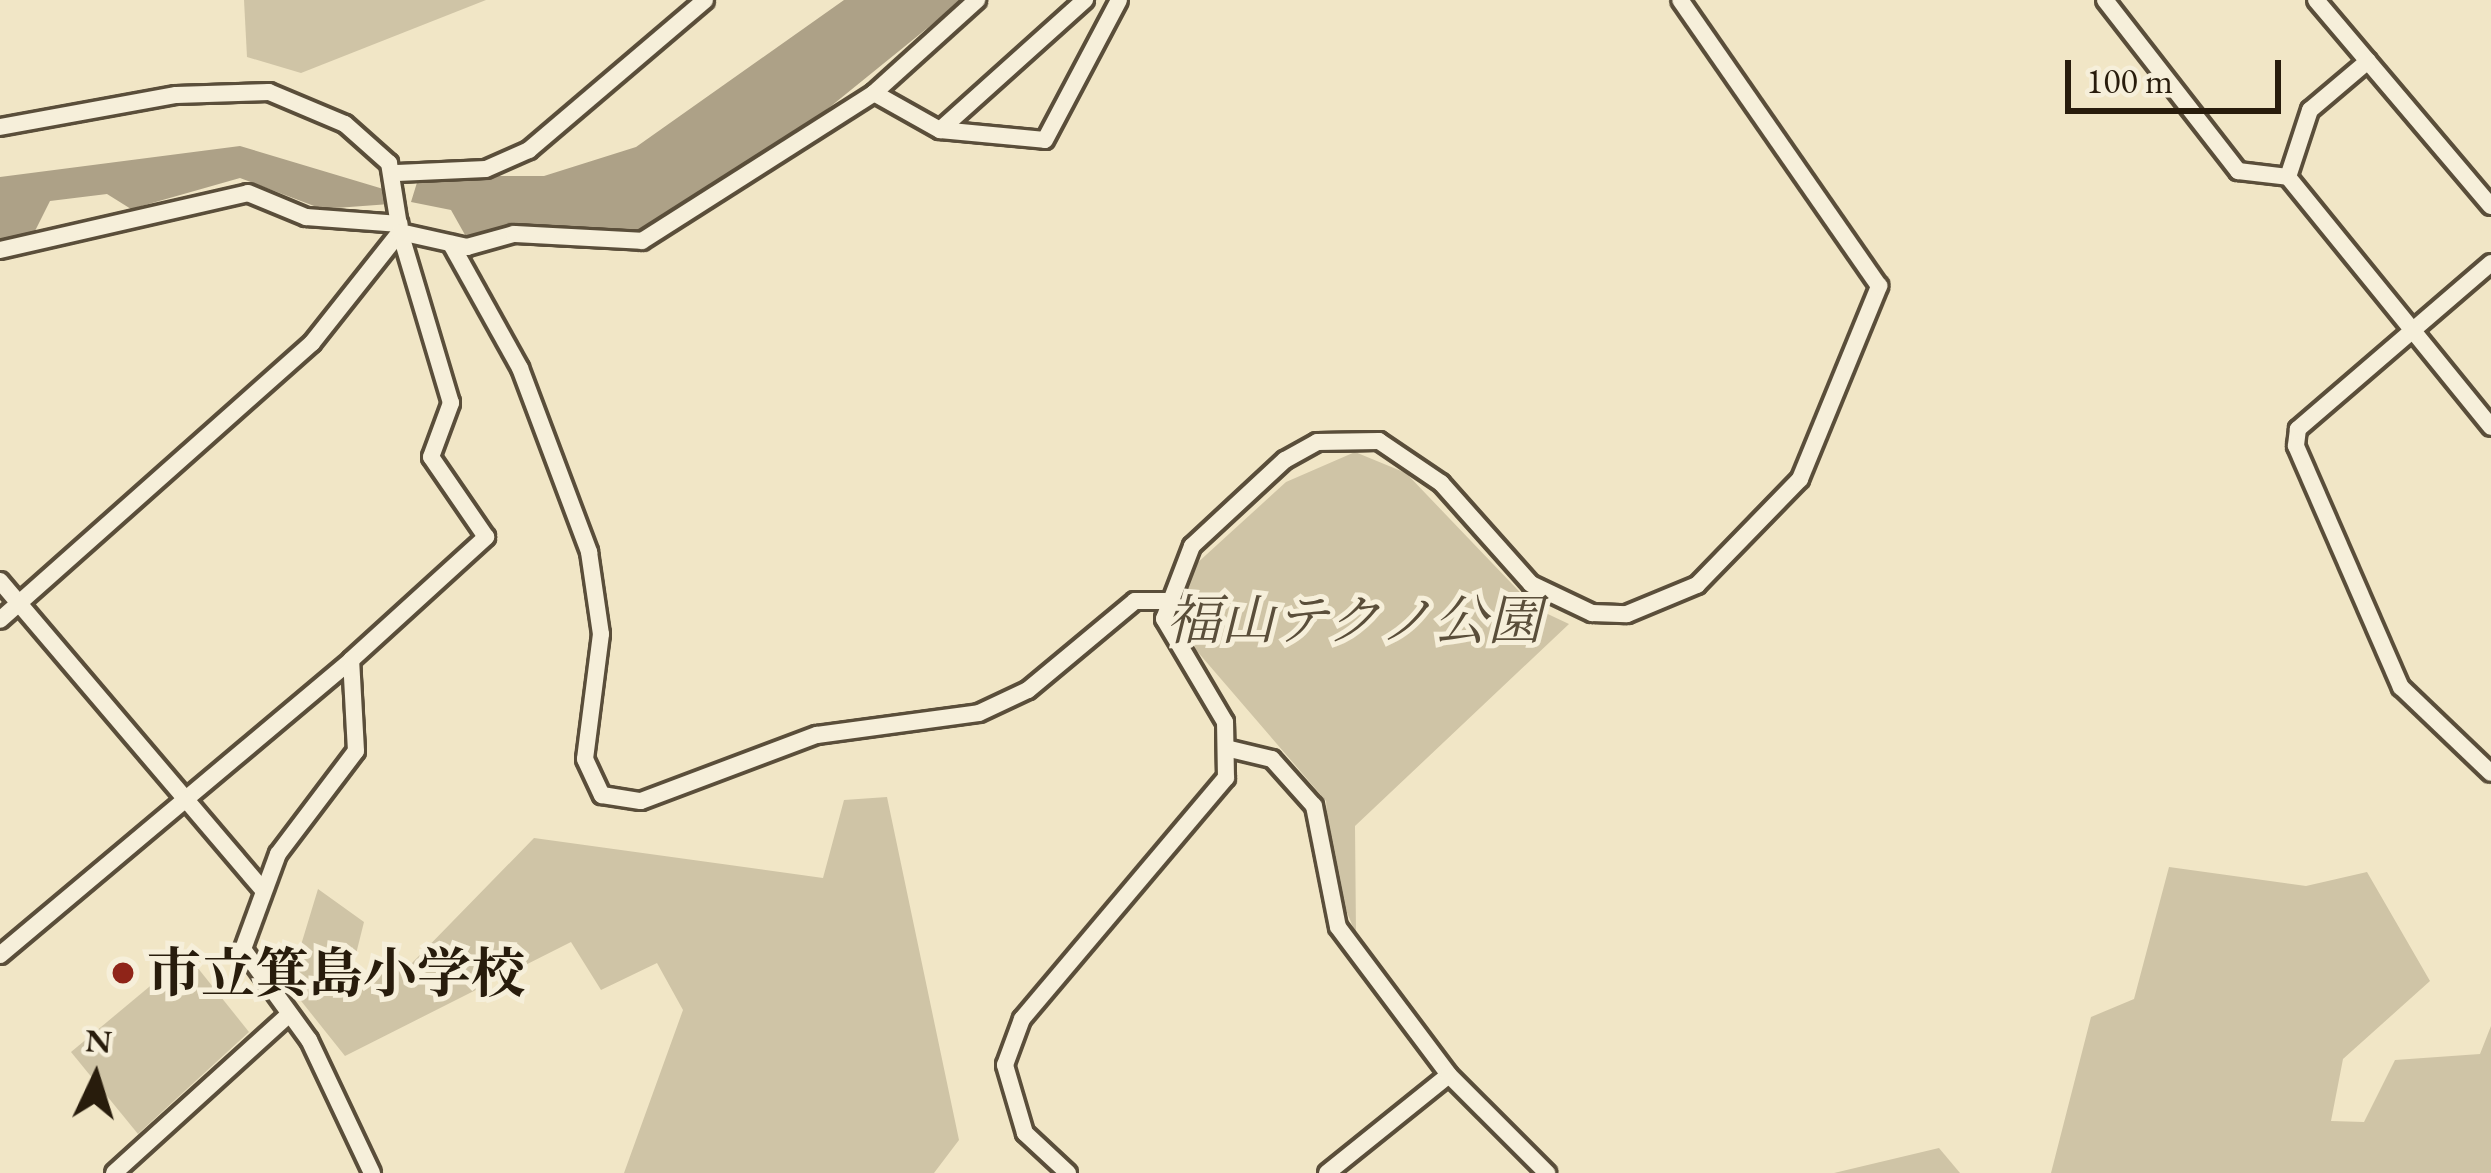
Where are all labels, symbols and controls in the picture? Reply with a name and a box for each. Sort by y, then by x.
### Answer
scale bar [2071,36,2287,110]
text: 100 m [2086,57,2173,104]
park label: 福山テクノ公園 [1165,588,1543,652]
place label: 市立箕島小学校 [147,941,525,1005]
marker: 市立箕島小学校 [110,960,136,986]
north arrow [36,1017,156,1137]
text: N [84,1018,113,1063]

